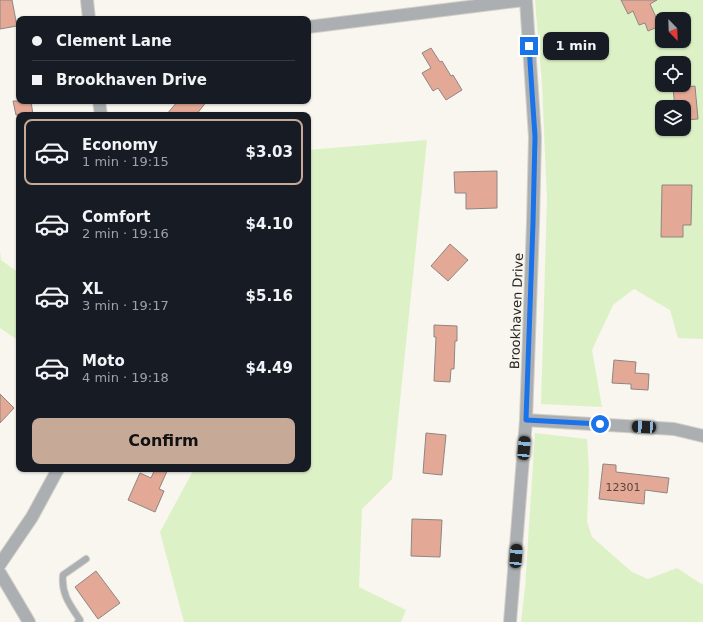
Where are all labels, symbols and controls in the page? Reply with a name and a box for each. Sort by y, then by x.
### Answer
north arrow [655,12,691,48]
map controls [655,12,691,136]
text: Clement Lane [56,32,172,50]
callout: 1 min [543,32,609,60]
route end [520,37,538,55]
text: 1 min [556,38,596,53]
button: locate [655,56,691,92]
text: Brookhaven Drive [56,71,207,89]
button: layers [655,100,691,136]
icon: car [34,134,70,170]
text: Economy [82,136,158,154]
text: $3.03 [246,143,293,161]
text: 1 min · 19:15 [82,154,169,169]
icon: car [34,206,70,242]
text: Comfort [82,208,150,226]
text: $4.10 [246,215,293,233]
text: 2 min · 19:16 [82,226,169,241]
street label: Brookhaven Drive [507,253,526,369]
icon: car [34,278,70,314]
text: XL [82,280,103,298]
text: $5.16 [246,287,293,305]
text: 3 min · 19:17 [82,298,169,313]
icon: car [34,350,70,386]
text: Moto [82,352,125,370]
text: $4.49 [246,359,293,377]
text: 4 min · 19:18 [82,370,169,385]
route start [591,415,609,433]
button: Confirm [32,418,295,464]
car [632,420,656,434]
car [517,436,531,460]
house number: 12301 [606,481,641,494]
car [509,544,523,568]

